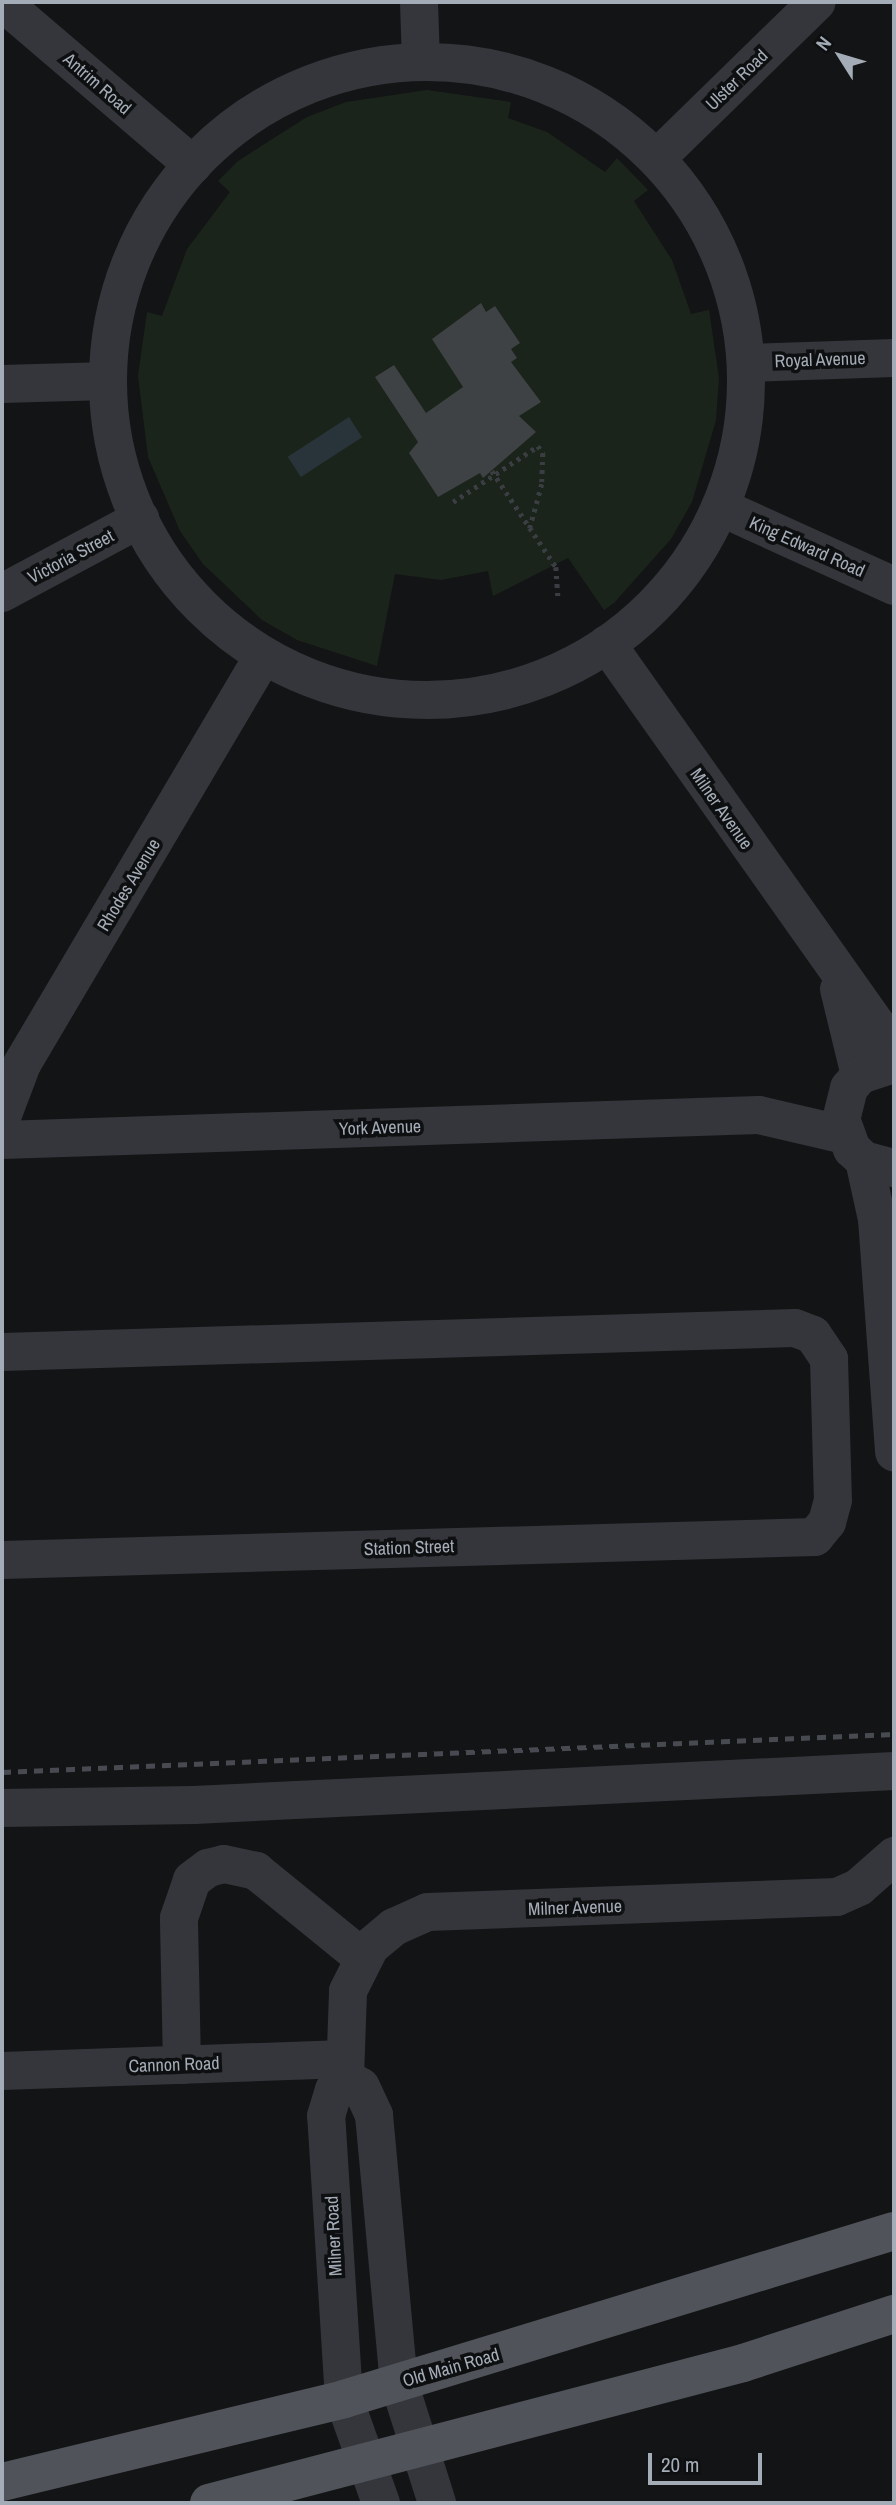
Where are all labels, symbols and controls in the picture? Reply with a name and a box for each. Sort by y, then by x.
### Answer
north arrow [805,21,875,91]
text: N [809,31,837,56]
street label: Ulster Road [701,45,773,115]
street label: Antrim Road [59,49,135,119]
street label: Royal Avenue [774,348,866,372]
street label: King Edward Road [746,512,868,582]
street label: Victoria Street [24,525,118,589]
street label: Milner Avenue [685,764,757,854]
street label: Rhodes Avenue [93,835,165,935]
street label: York Avenue [338,1116,422,1140]
street label: Station Street [364,1536,454,1560]
street label: Milner Avenue [527,1896,623,1920]
street label: Cannon Road [128,2053,220,2077]
street label: Milner Road [321,2195,347,2277]
street label: Old Main Road [400,2344,502,2392]
scale bar [651,2438,765,2482]
text: 20 m [661,2450,699,2479]

